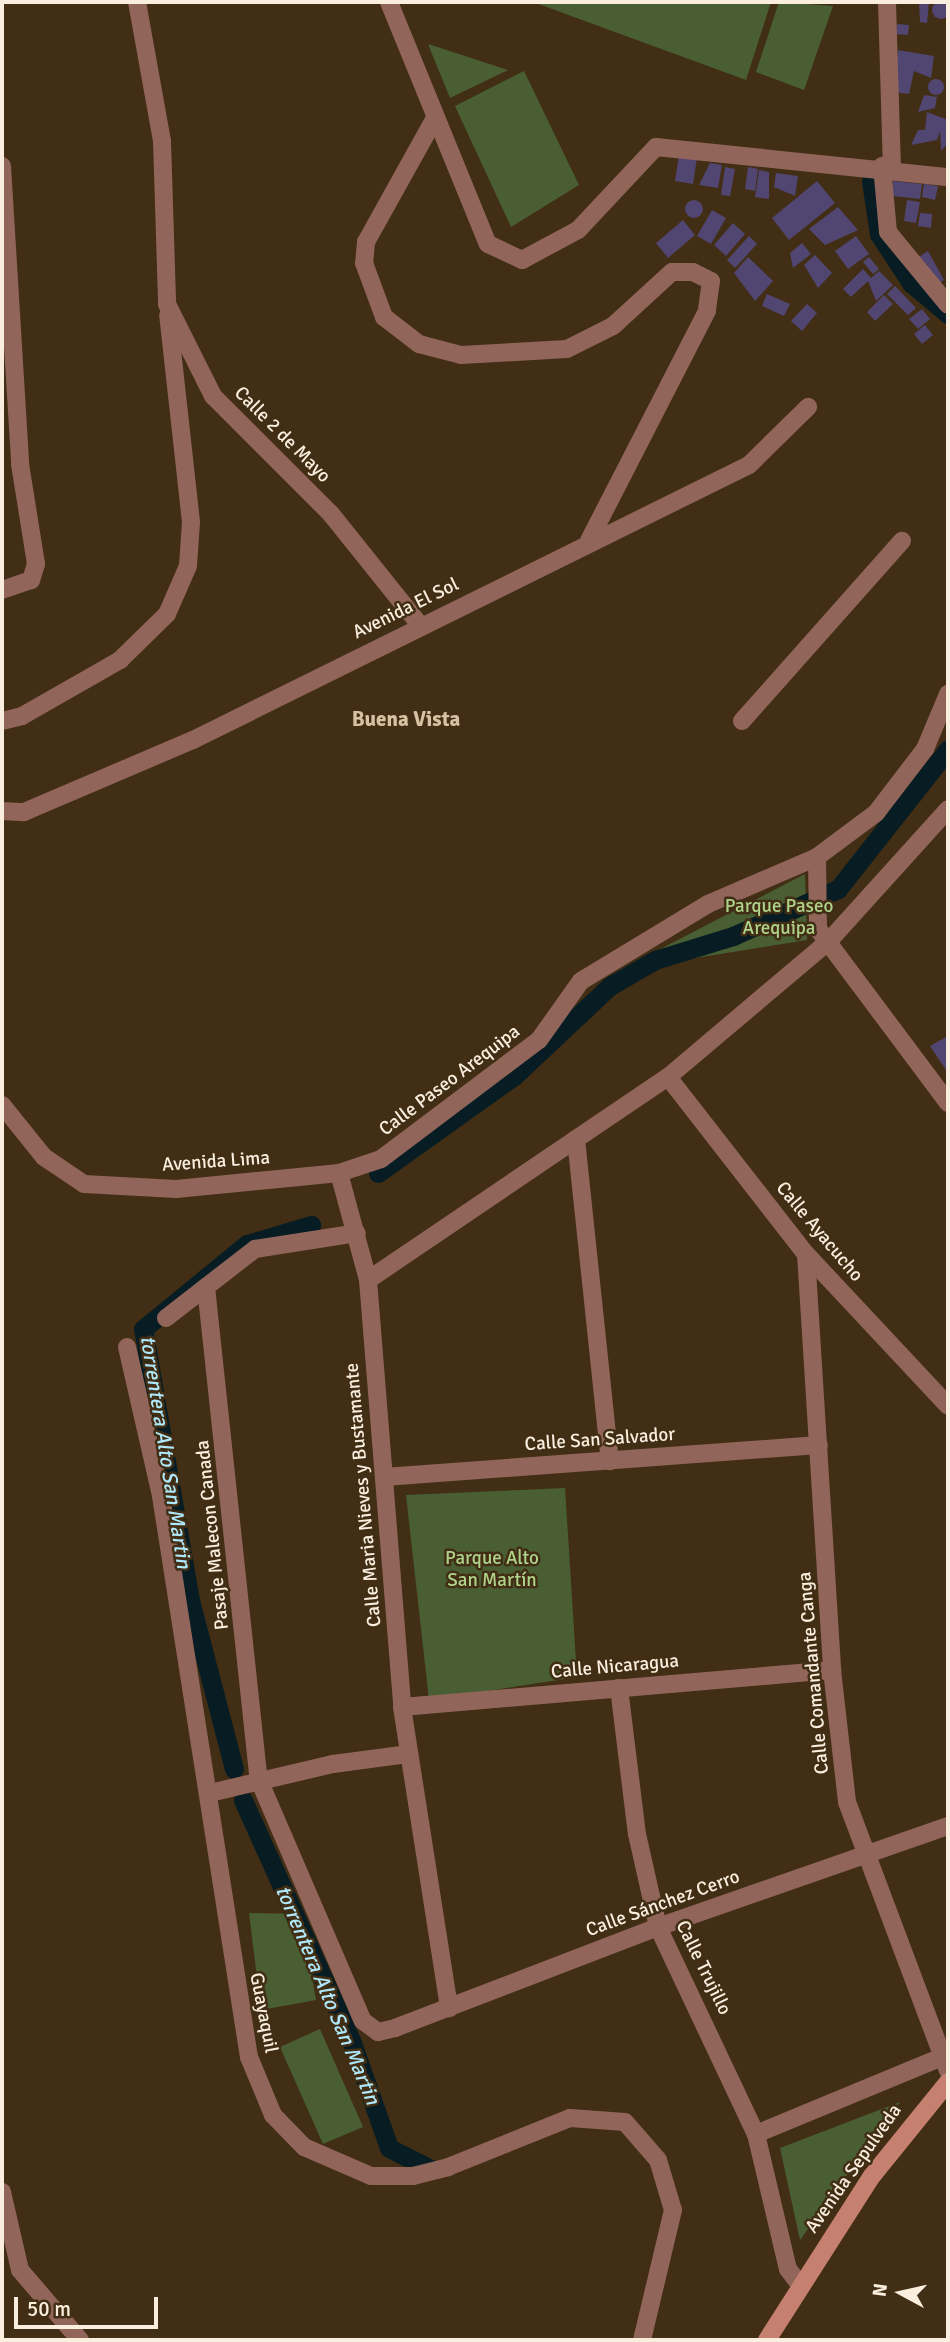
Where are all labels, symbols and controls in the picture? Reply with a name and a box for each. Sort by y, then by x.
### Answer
street label: Calle 2 de Mayo [229,382,335,488]
street label: Avenida El Sol [349,574,463,644]
district label: Buena Vista [352,706,460,732]
park label: Parque Paseo Arequipa [725,896,833,940]
street label: Calle Paseo Arequipa [375,1021,525,1141]
street label: Avenida Lima [161,1147,271,1177]
street label: Calle Ayacucho [771,1177,867,1287]
water label: torrentera Alto San Martin [135,1334,197,1570]
street label: Calle Maria Nieves y Bustamante [341,1362,387,1628]
street label: Calle San Salvador [524,1423,676,1457]
street label: Pasaje Malecon Canada [192,1439,234,1631]
park label: Parque Alto San Martín [445,1548,539,1592]
street label: Calle Comandante Canga [794,1571,834,1775]
street label: Calle Nicaragua [550,1650,680,1684]
street label: Calle Sánchez Cerro [583,1866,743,1942]
water label: torrentera Alto San Martin [270,1882,386,2108]
street label: Calle Trujillo [670,1917,736,2019]
street label: Guayaquil [244,1971,282,2055]
street label: Avenida Sepulveda [801,2100,907,2238]
north arrow [866,2258,936,2328]
scale bar [18,2282,161,2326]
text: N [867,2282,893,2298]
text: 50 m [27,2296,71,2322]

